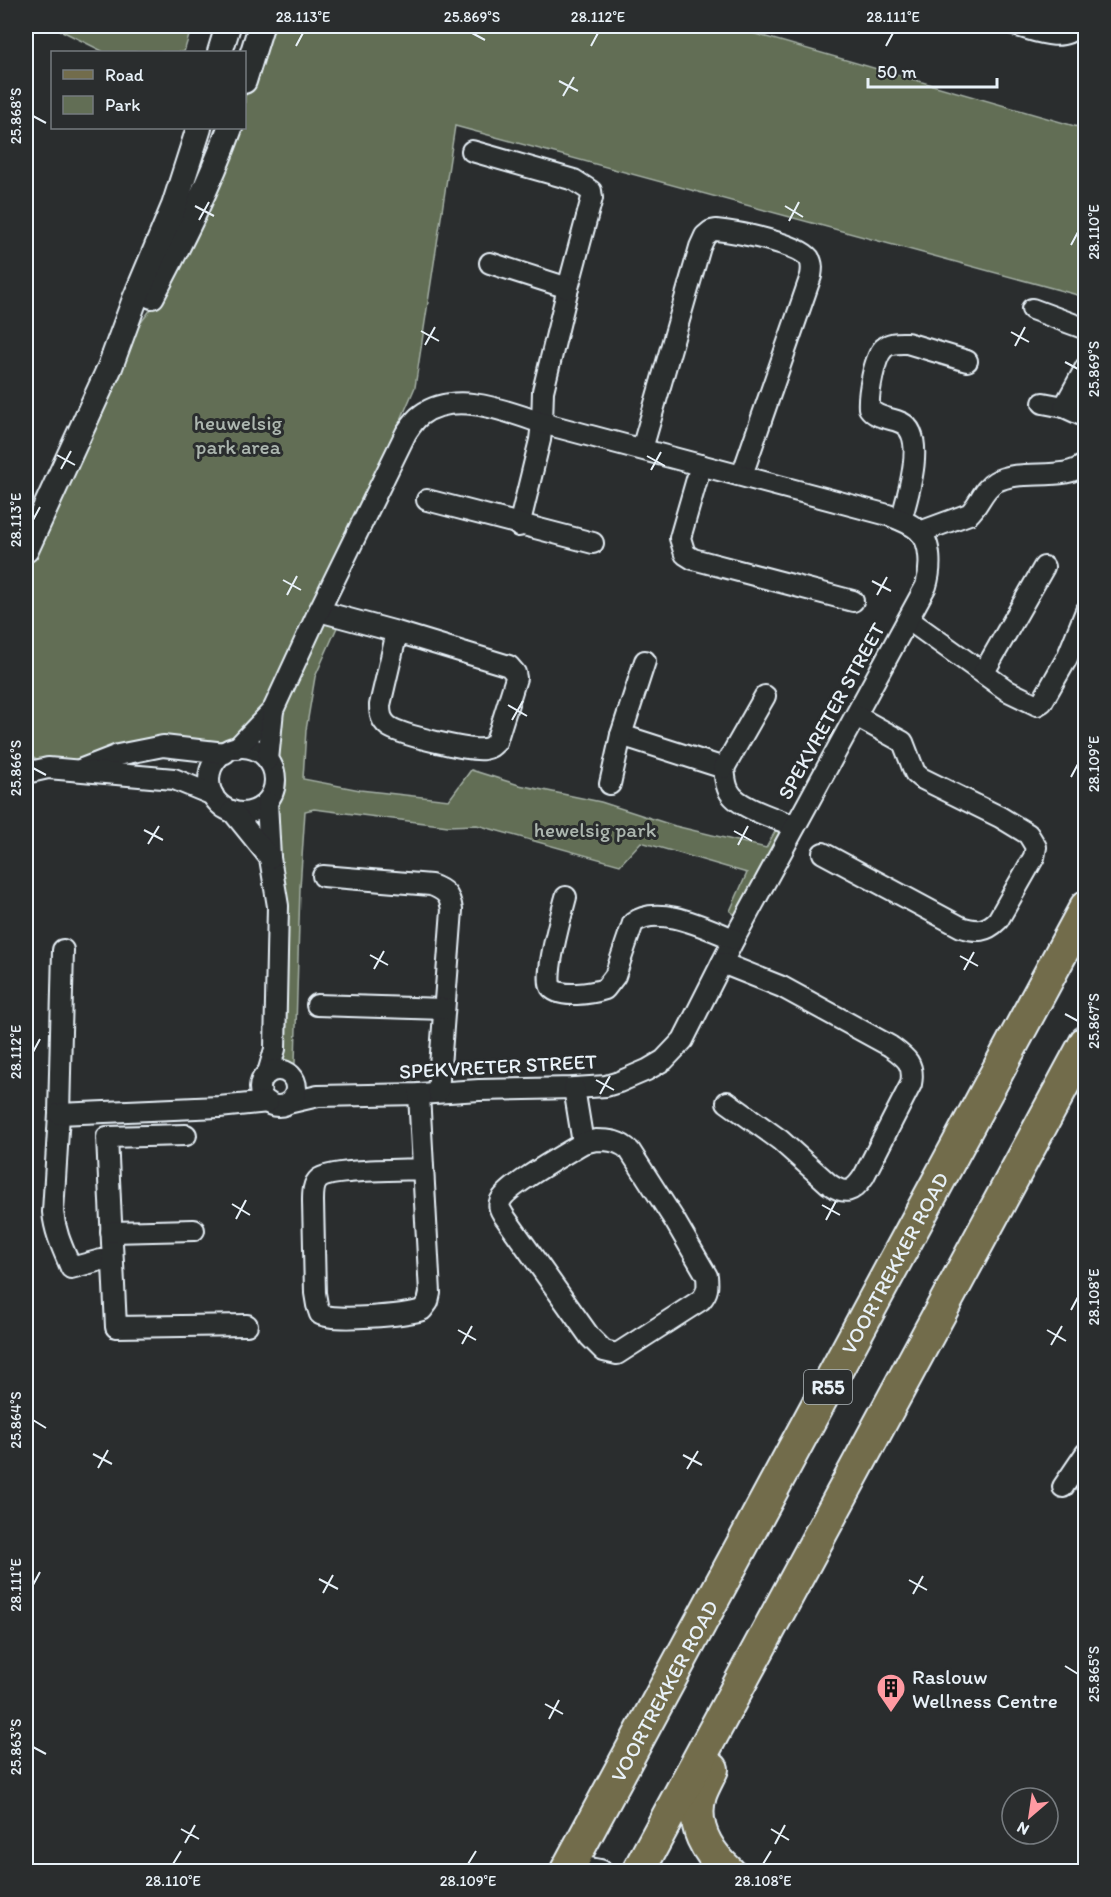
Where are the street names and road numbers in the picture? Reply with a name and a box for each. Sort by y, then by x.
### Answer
street label: SPEKVRETER STREET [772,618,890,804]
street label: SPEKVRETER STREET [398,1048,598,1084]
street label: VOORTREKKER ROAD [835,1167,953,1358]
road number: R55 [804,1370,852,1404]
street label: VOORTREKKER ROAD [605,1595,723,1786]

